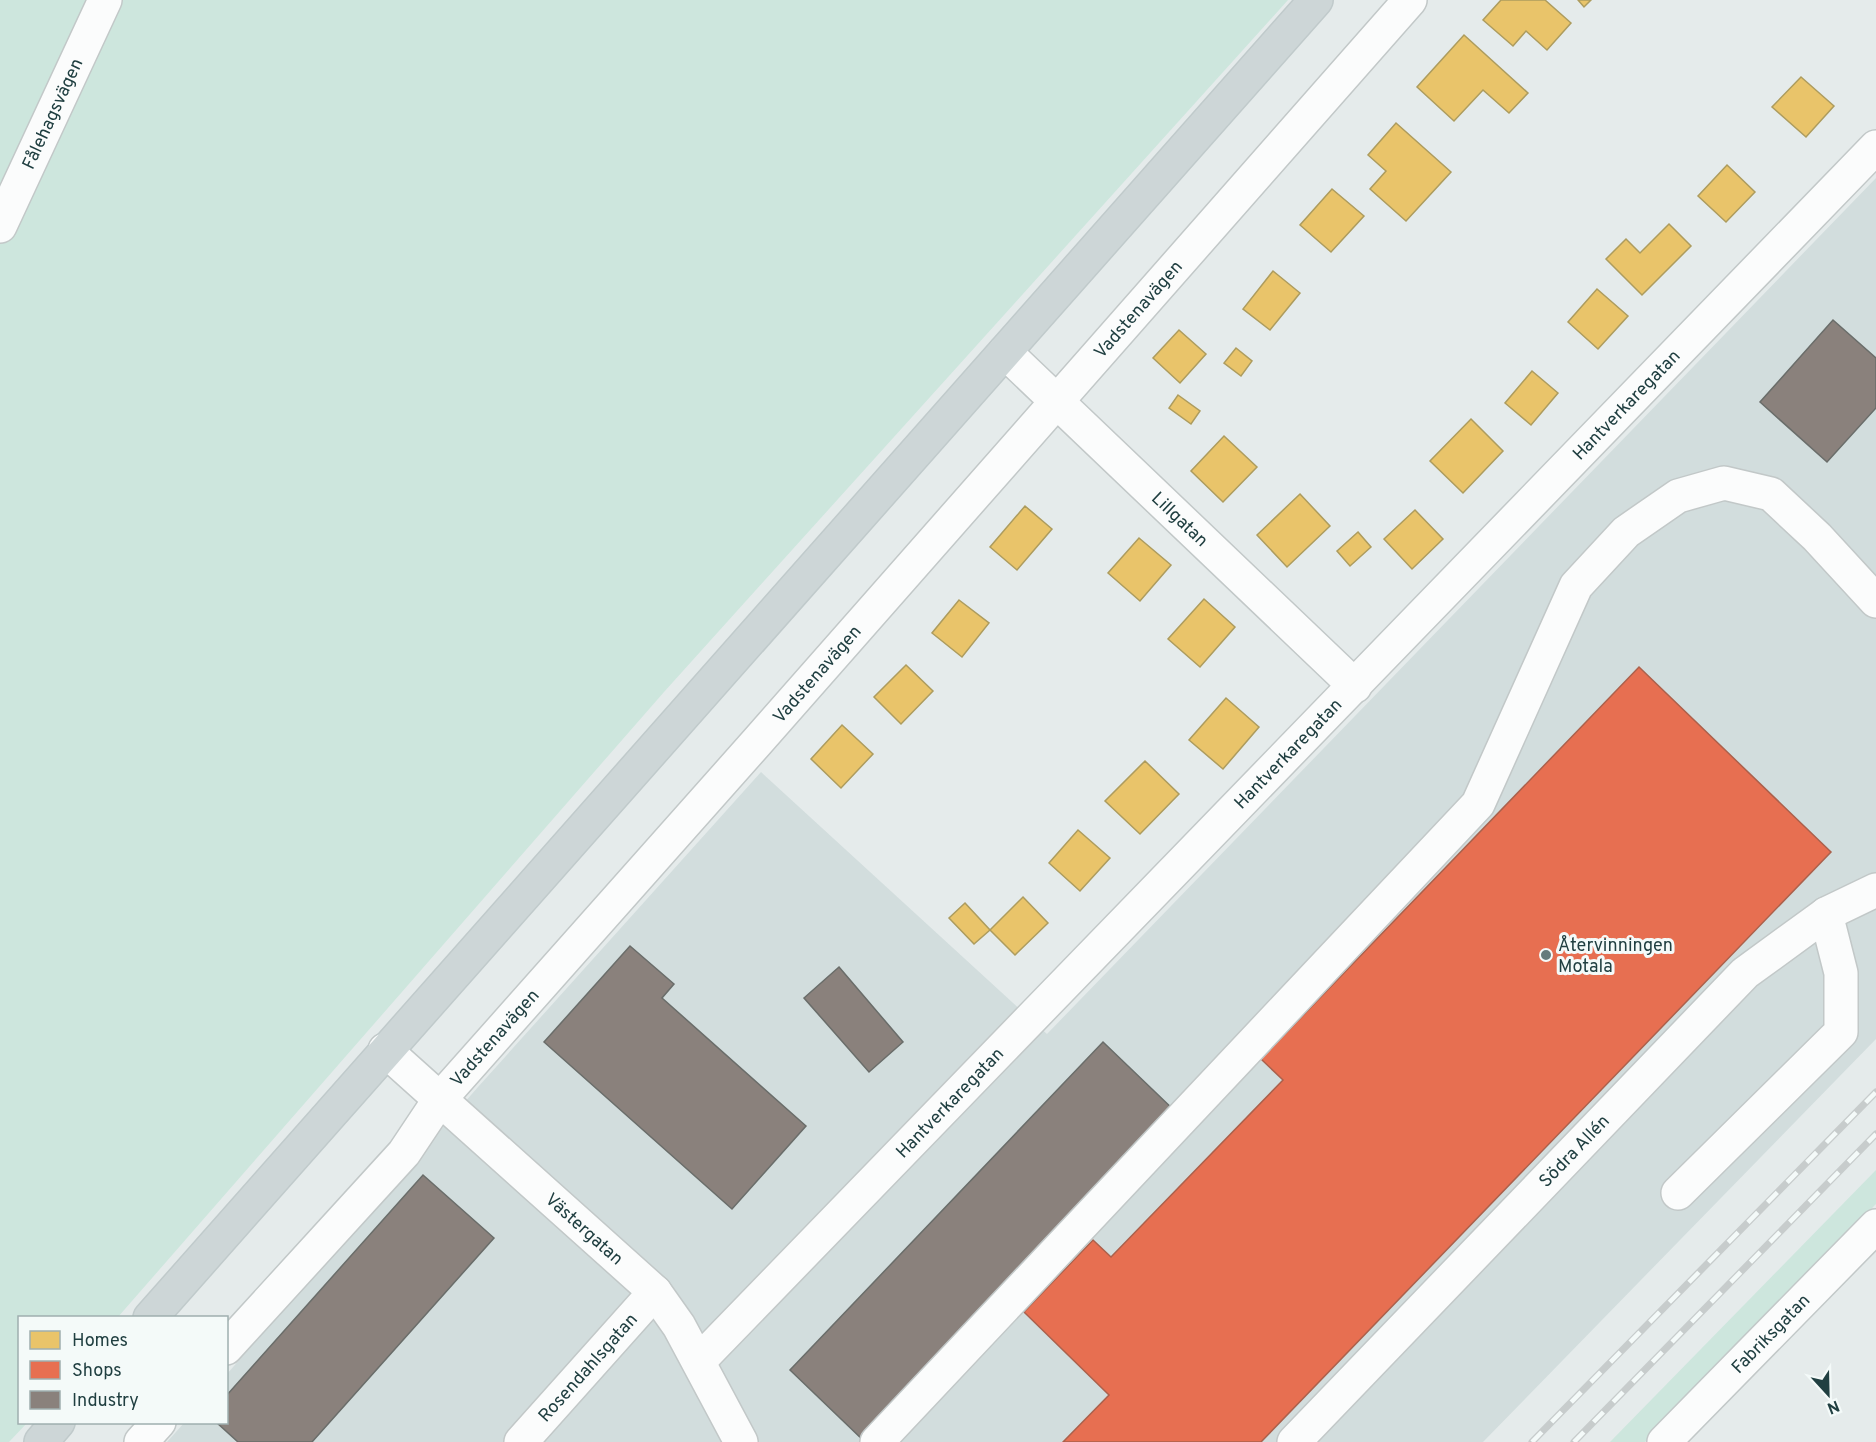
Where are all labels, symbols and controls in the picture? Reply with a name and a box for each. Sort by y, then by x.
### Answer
street label: Fålehagsvägen [18,55,89,173]
street label: Vadstenavägen [1090,256,1188,364]
street label: Hantverkaregatan [1568,346,1686,466]
street label: Lillgatan [1146,488,1212,553]
street label: Vadstenavägen [769,621,867,729]
street label: Hantverkaregatan [1230,694,1348,815]
place label: Återvinningen Motala [1558,935,1673,979]
marker: Återvinningen Motala [1539,948,1553,962]
street label: Vadstenavägen [446,985,545,1092]
street label: Hantverkaregatan [892,1043,1010,1164]
street label: Södra Allén [1535,1111,1615,1193]
street label: Västergatan [540,1189,628,1271]
street label: Fabriksgatan [1727,1290,1816,1379]
street label: Rosendahlsgatan [534,1309,643,1428]
legend [18,1316,228,1424]
text: Homes [72,1330,128,1353]
text: Shops [72,1360,122,1383]
north arrow [1798,1364,1858,1424]
text: Industry [72,1390,139,1413]
text: N [1824,1395,1842,1417]

